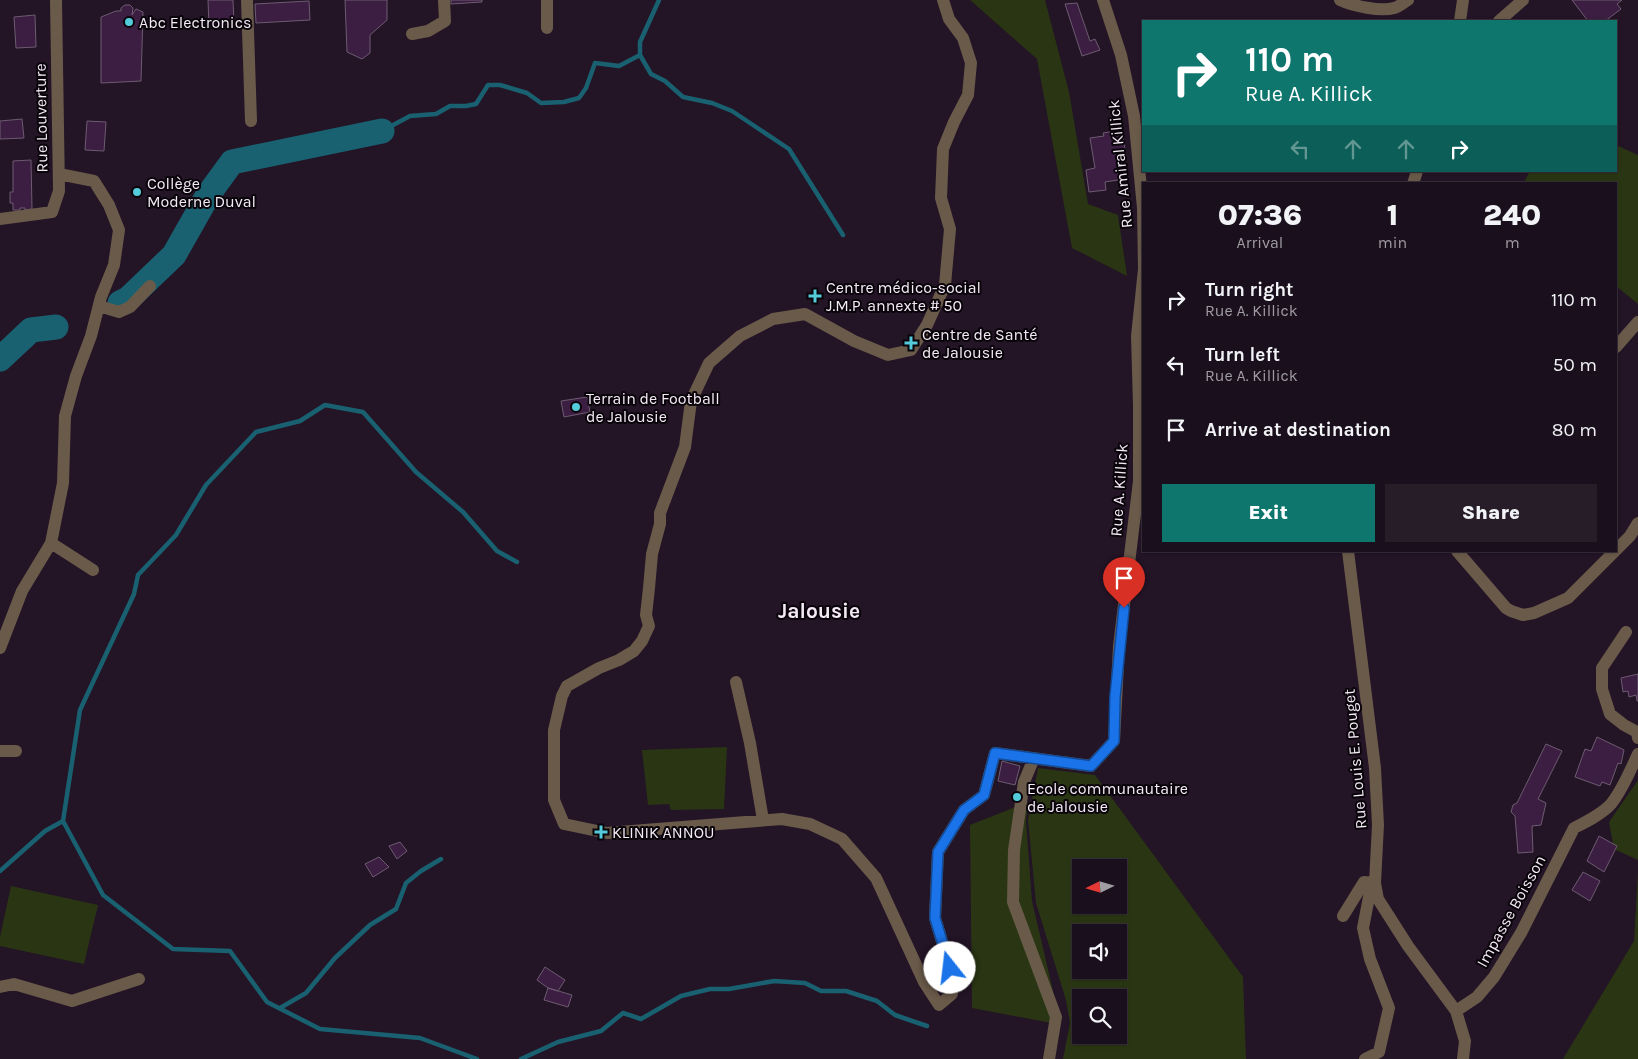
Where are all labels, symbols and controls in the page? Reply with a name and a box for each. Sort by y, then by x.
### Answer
place label: Abc Electronics [139,13,251,32]
marker: Abc Electronics [123,16,135,28]
text: 110 m [1245,39,1334,80]
icon: right [1162,40,1227,105]
street label: Rue Louverture [31,63,51,173]
text: Rue A. Killick [1245,81,1373,107]
street label: Rue Amiral Killick [1104,99,1136,229]
icon: left [1286,135,1314,163]
icon: ahead [1339,135,1367,163]
icon: ahead [1392,135,1420,163]
icon: right [1445,135,1473,163]
place label: Collège Moderne Duval [147,174,256,211]
marker: Collège Moderne Duval [131,186,143,198]
text: 07:36 [1218,197,1302,233]
text: 1 [1387,197,1398,233]
text: 240 [1483,197,1541,233]
text: Arrival [1236,233,1283,252]
text: min [1378,233,1407,252]
text: m [1505,233,1520,252]
place label: Centre médico-social J.M.P. annexte # 50 [826,278,981,315]
text: Turn right [1205,279,1294,301]
icon: right [1162,286,1190,314]
marker: Centre médico-social J.M.P. annexte # 50 [808,289,822,303]
text: 110 m [1551,289,1597,311]
text: Rue A. Killick [1205,301,1298,320]
place label: Centre de Santé de Jalousie [922,325,1037,362]
marker: Centre de Santé de Jalousie [904,336,918,350]
text: Turn left [1205,344,1280,366]
icon: left [1162,351,1190,379]
text: 50 m [1553,354,1597,376]
text: Rue A. Killick [1205,366,1298,385]
place label: Terrain de Football de Jalousie [586,389,720,426]
marker: Terrain de Football de Jalousie [570,401,582,413]
icon: arrive [1162,416,1190,444]
text: Arrive at destination [1205,419,1391,441]
text: 80 m [1552,419,1597,441]
street label: Rue A. Killick [1106,443,1132,537]
button: Exit [1162,484,1375,542]
button: Share [1385,484,1597,542]
pin [1103,557,1145,608]
icon: arrive [1110,564,1138,592]
district label: Jalousie [778,599,860,623]
street label: Rue Louis E. Pouget [1339,688,1371,830]
place label: Ecole communautaire de Jalousie [1027,779,1188,816]
marker: Ecole communautaire de Jalousie [1011,791,1023,803]
place label: KLINIK ANNOU [612,823,714,842]
marker: KLINIK ANNOU [594,825,608,839]
street label: Impasse Boisson [1472,852,1550,970]
north arrow [1072,859,1128,914]
map controls [1072,859,1127,1044]
button: sound [1072,924,1127,979]
position arrow [923,941,975,993]
button: search [1072,989,1127,1044]

